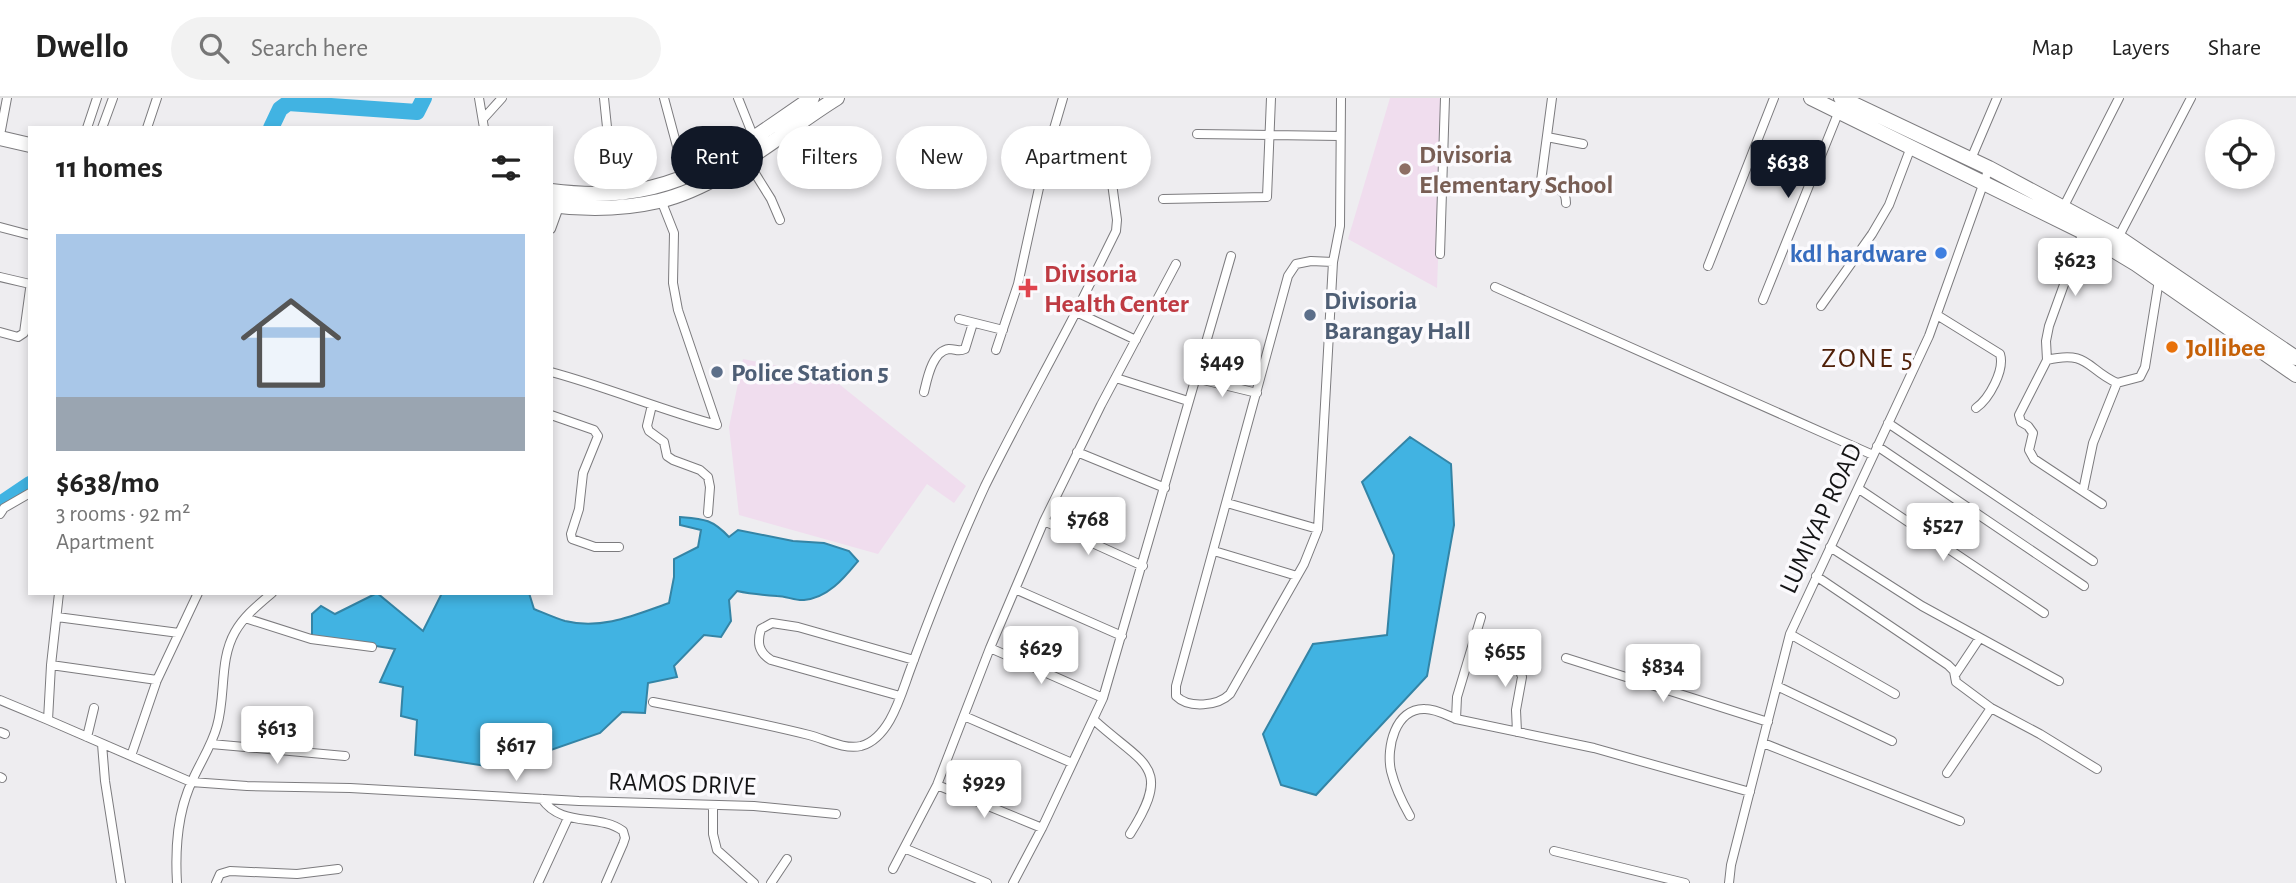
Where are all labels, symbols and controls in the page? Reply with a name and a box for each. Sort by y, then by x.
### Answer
search box [171,17,661,80]
icon: search [195,29,233,67]
text: Dwello [35,31,129,64]
text: Search here [251,35,368,61]
text: Map [2031,36,2073,60]
text: Layers [2111,36,2170,60]
text: Share [2208,36,2261,60]
map controls [2205,119,2275,189]
button: locate [2205,119,2275,189]
chip: Buy [574,126,657,189]
chip: Rent [671,126,763,189]
chip: Filters [777,126,882,189]
chip: New [896,126,987,189]
chip: Apartment [1001,126,1151,189]
pin: $638 [1747,140,1829,200]
place label: Divisoria Elementary School [1419,142,1613,198]
icon: filters [487,149,525,187]
text: $638 [1767,151,1809,174]
text: 11 homes [56,153,163,183]
marker: Divisoria Elementary School [1397,161,1413,177]
pin: $623 [2034,238,2116,298]
place label: kdl hardware [1790,241,1927,267]
marker: kdl hardware [1933,245,1949,261]
text: $623 [2054,249,2096,272]
place label: Divisoria Health Center [1044,261,1189,317]
marker: Divisoria Health Center [1018,278,1038,298]
icon: home [228,280,354,406]
place label: Divisoria Barangay Hall [1324,288,1471,344]
marker: Divisoria Barangay Hall [1302,307,1318,323]
place label: Jollibee [2186,335,2266,361]
marker: Jollibee [2164,339,2180,355]
pin: $449 [1181,340,1263,399]
district label: ZONE 5 [1821,345,1915,373]
text: $449 [1200,350,1244,373]
place label: Police Station 5 [731,360,889,386]
marker: Police Station 5 [709,364,725,380]
street label: LUMIYAP ROAD [1775,439,1867,597]
text: $638/mo [56,468,159,498]
pin: $768 [1047,498,1129,557]
text: 3 rooms · 92 m² [56,503,190,526]
pin: $527 [1902,504,1984,563]
text: $768 [1067,508,1109,531]
text: $527 [1922,514,1964,537]
text: Apartment [56,531,154,554]
pin: $629 [1000,626,1082,686]
pin: $655 [1464,630,1546,689]
text: $629 [1019,637,1063,660]
text: $655 [1484,640,1526,663]
pin: $834 [1622,644,1704,704]
text: $834 [1641,655,1685,678]
pin: $613 [236,706,318,766]
text: $613 [257,717,297,740]
pin: $617 [475,724,557,783]
text: $617 [496,734,536,757]
pin: $929 [943,760,1025,820]
street label: RAMOS DRIVE [608,768,756,800]
text: $929 [962,771,1006,794]

